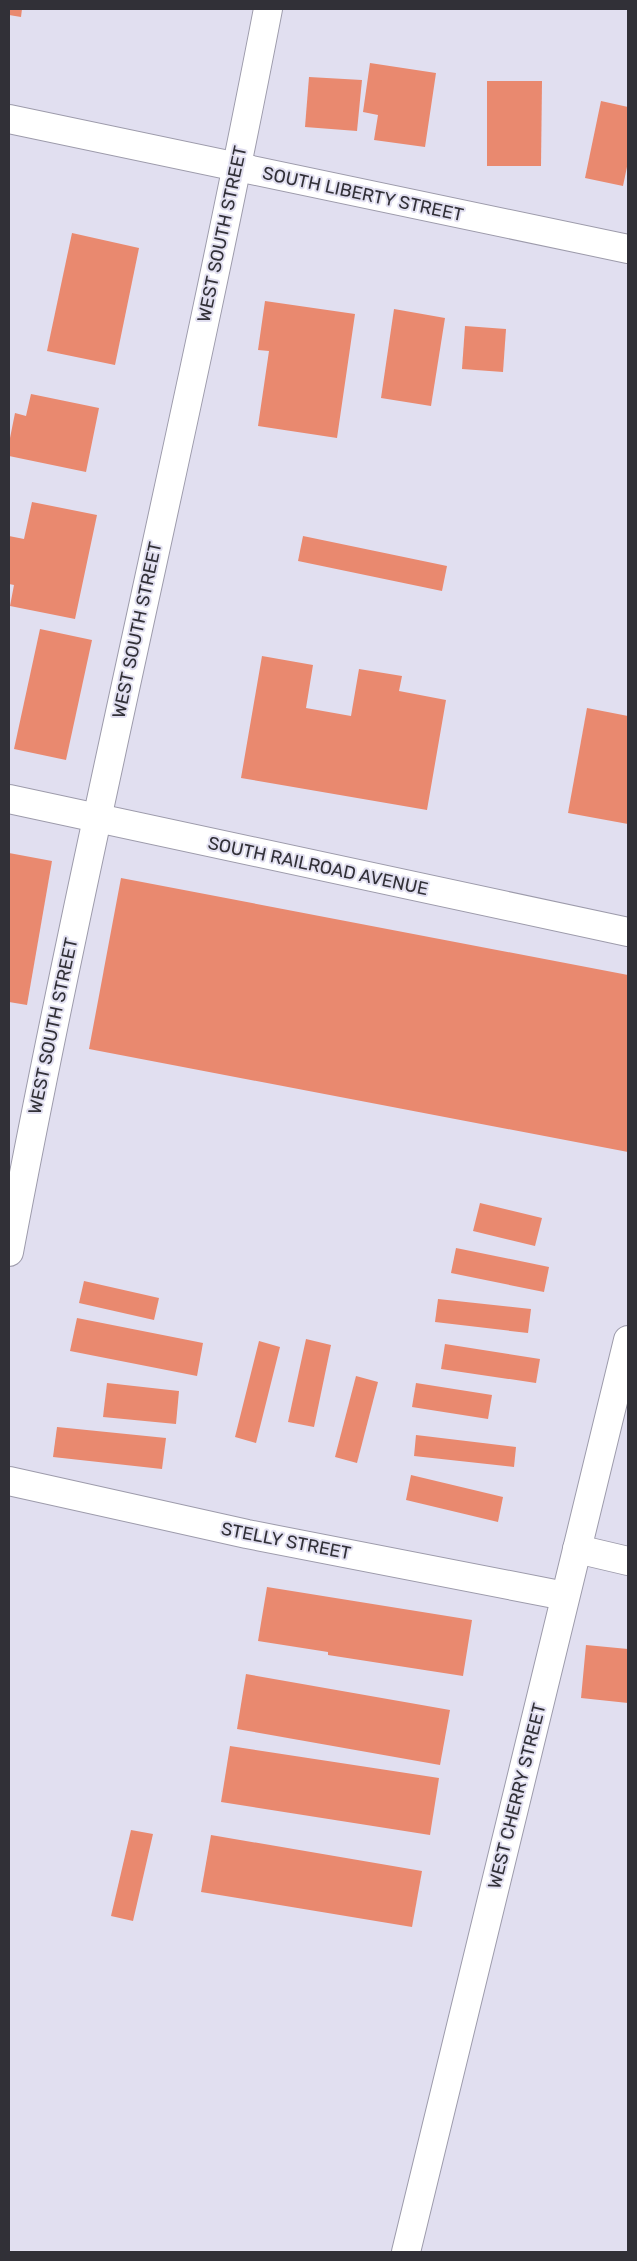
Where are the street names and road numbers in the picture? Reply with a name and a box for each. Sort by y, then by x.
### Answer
street label: WEST SOUTH STREET [193,144,251,324]
street label: SOUTH LIBERTY STREET [261,162,465,226]
street label: WEST SOUTH STREET [108,540,166,720]
street label: SOUTH RAILROAD AVENUE [206,832,430,900]
street label: WEST SOUTH STREET [24,936,82,1116]
street label: STELLY STREET [219,1518,353,1564]
street label: WEST CHERRY STREET [483,1701,551,1891]

